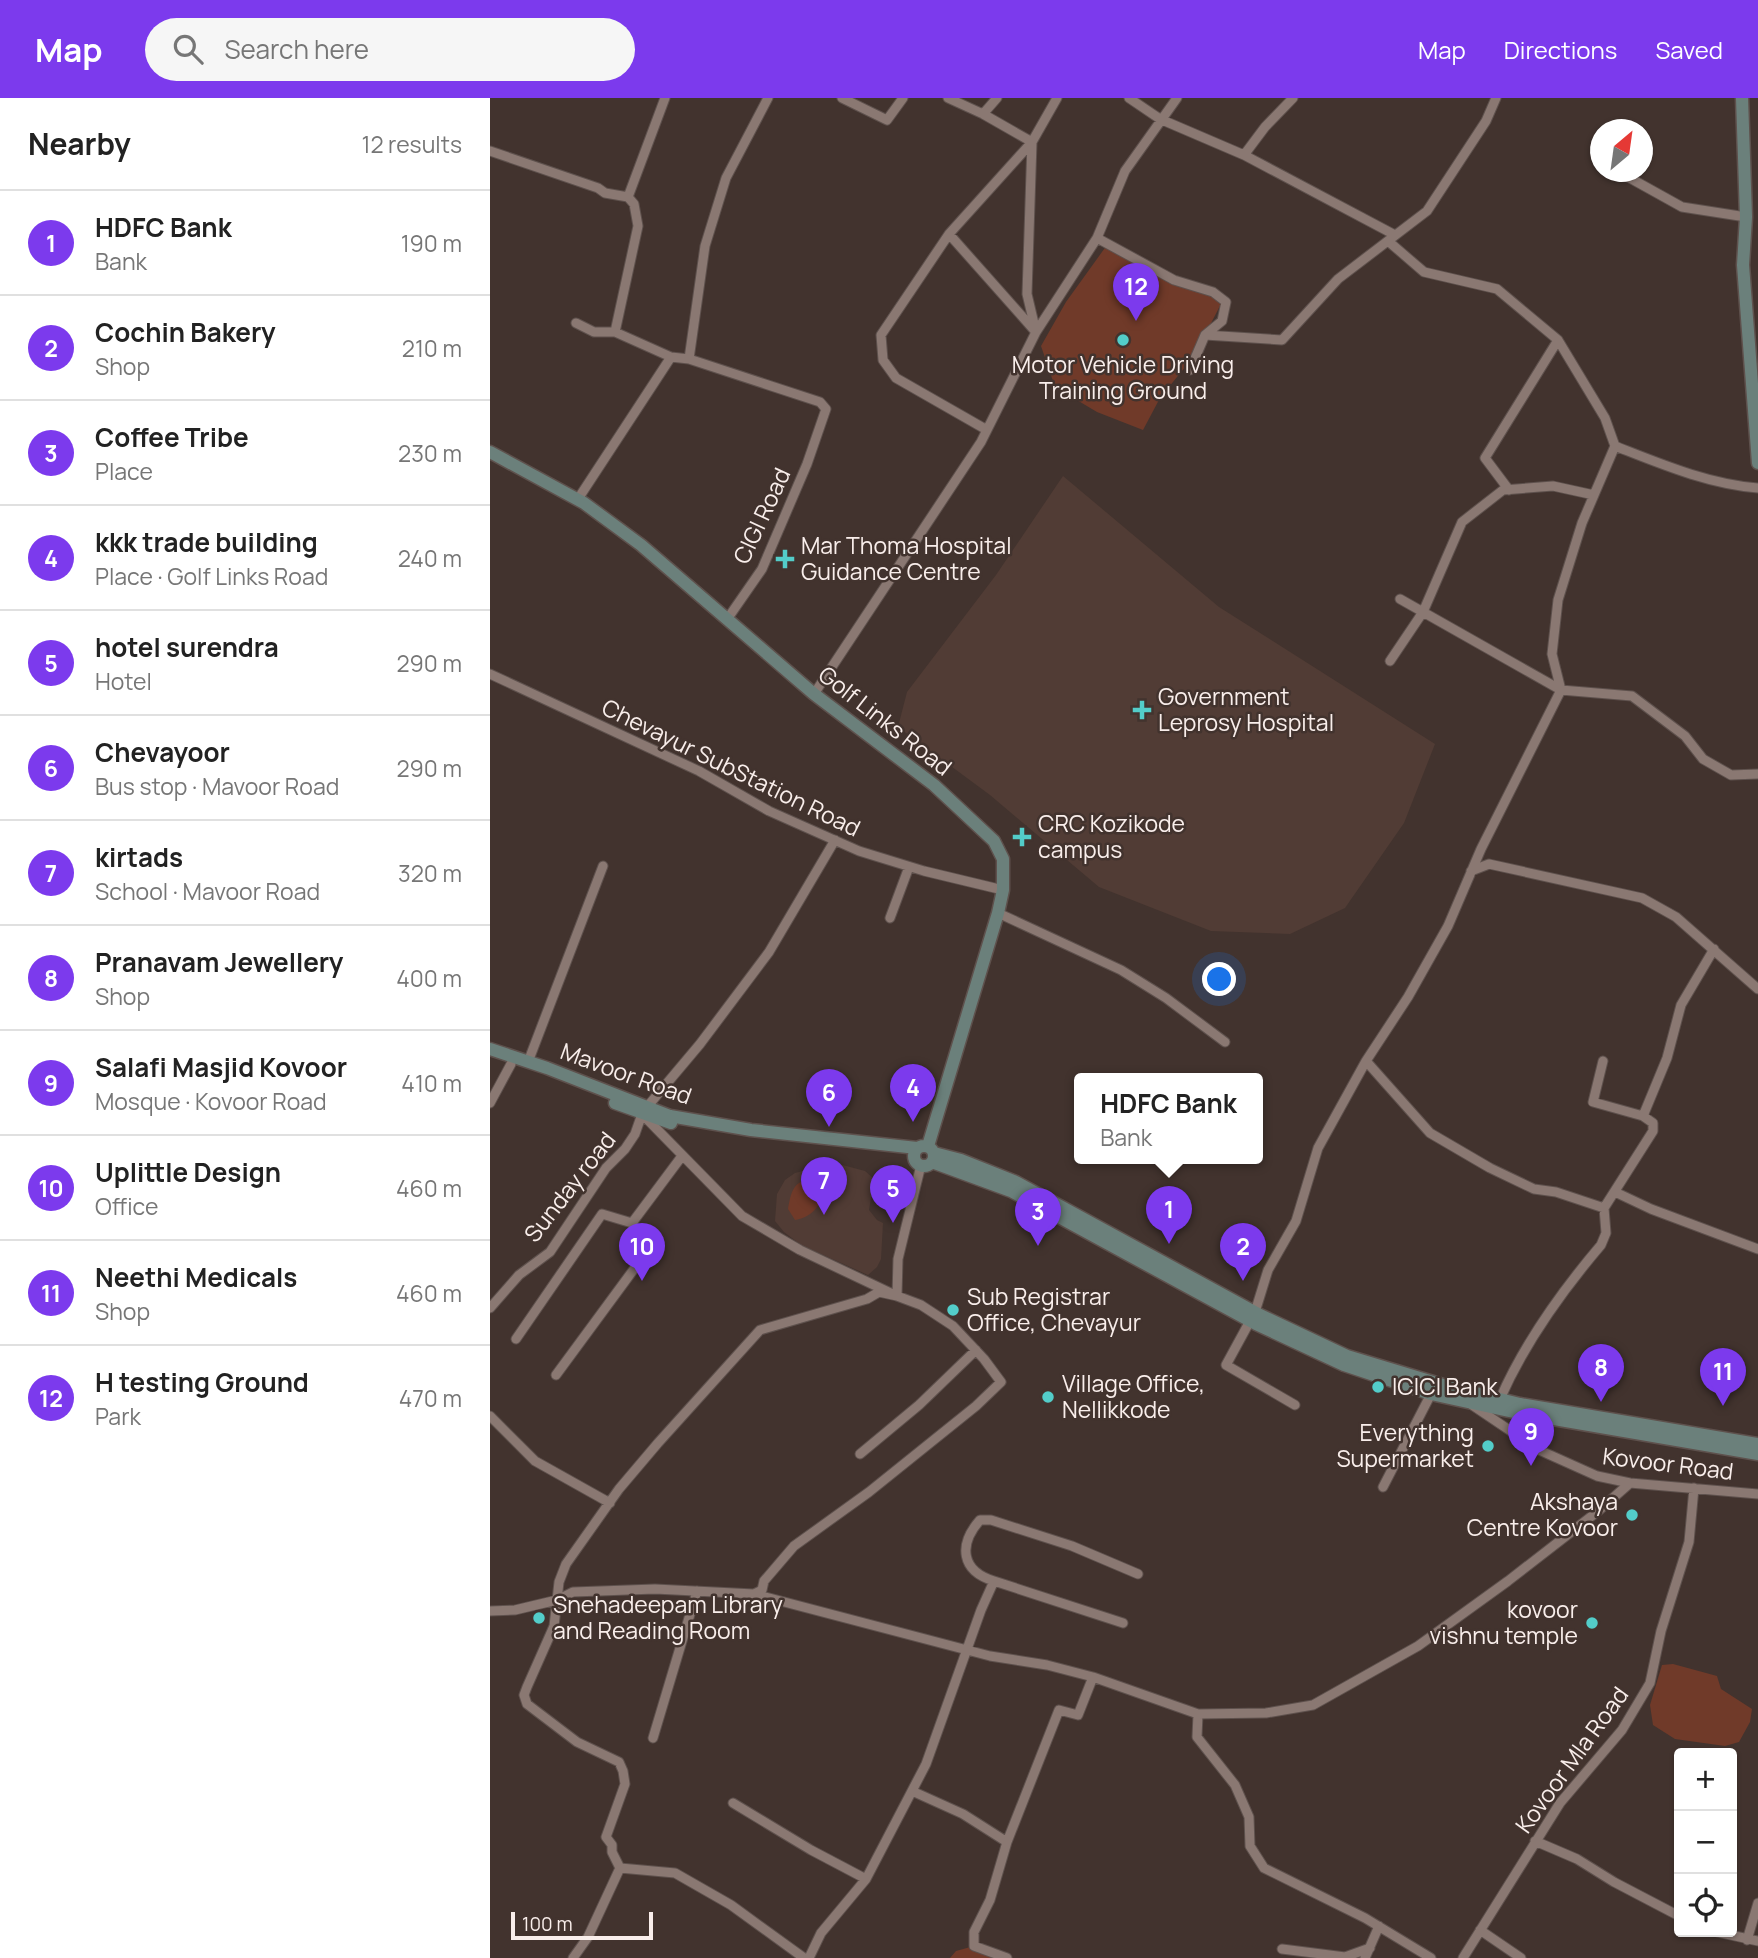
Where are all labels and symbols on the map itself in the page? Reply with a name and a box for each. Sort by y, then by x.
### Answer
north arrow [1590,119,1653,182]
pin: 12 [1113,263,1159,321]
marker: Motor Vehicle Driving Training Ground [1115,332,1131,348]
place label: Motor Vehicle Driving Training Ground [1012,348,1234,406]
street label: CIGI Road [725,462,797,569]
place label: Mar Thoma Hospital Guidance Centre [801,529,1012,587]
marker: Mar Thoma Hospital Guidance Centre [775,549,795,569]
street label: Golf Links Road [812,658,959,782]
place label: Government Leprosy Hospital [1158,680,1334,738]
street label: Chevayur SubStation Road [597,691,866,844]
marker: Government Leprosy Hospital [1132,700,1152,720]
place label: CRC Kozikode campus [1038,807,1185,865]
marker: CRC Kozikode campus [1012,827,1032,847]
your location [1202,962,1236,996]
street label: Mavoor Road [556,1035,696,1112]
pin: 4 [890,1064,936,1122]
pin: 6 [806,1069,852,1127]
street label: Sunday road [516,1125,622,1248]
pin: 7 [801,1157,847,1215]
pin: 5 [870,1165,916,1223]
pin: 1 [1146,1186,1192,1244]
pin: 3 [1015,1188,1061,1246]
pin: 10 [619,1223,665,1281]
pin: 2 [1220,1223,1266,1281]
place label: Sub Registrar Office, Chevayur [967,1280,1141,1338]
marker: Sub Registrar Office, Chevayur [945,1302,961,1318]
pin: 8 [1578,1344,1624,1402]
pin: 11 [1700,1348,1746,1406]
place label: Village Office, Nellikkode [1062,1367,1205,1425]
place label: ICICI Bank [1392,1370,1498,1402]
marker: ICICI Bank [1370,1379,1386,1395]
marker: Village Office, Nellikkode [1040,1389,1056,1405]
pin: 9 [1508,1408,1554,1466]
place label: Everything Supermarket [1336,1416,1474,1474]
marker: Everything Supermarket [1480,1438,1496,1454]
street label: Kovoor Road [1601,1439,1735,1487]
place label: Akshaya Centre Kovoor [1467,1485,1618,1543]
marker: Akshaya Centre Kovoor [1624,1507,1640,1523]
place label: Snehadeepam Library and Reading Room [553,1588,783,1646]
place label: kovoor vishnu temple [1430,1593,1578,1651]
marker: Snehadeepam Library and Reading Room [531,1610,547,1626]
marker: kovoor vishnu temple [1584,1615,1600,1631]
street label: Kovoor Mla Road [1507,1680,1635,1839]
scale bar [511,1909,653,1941]

